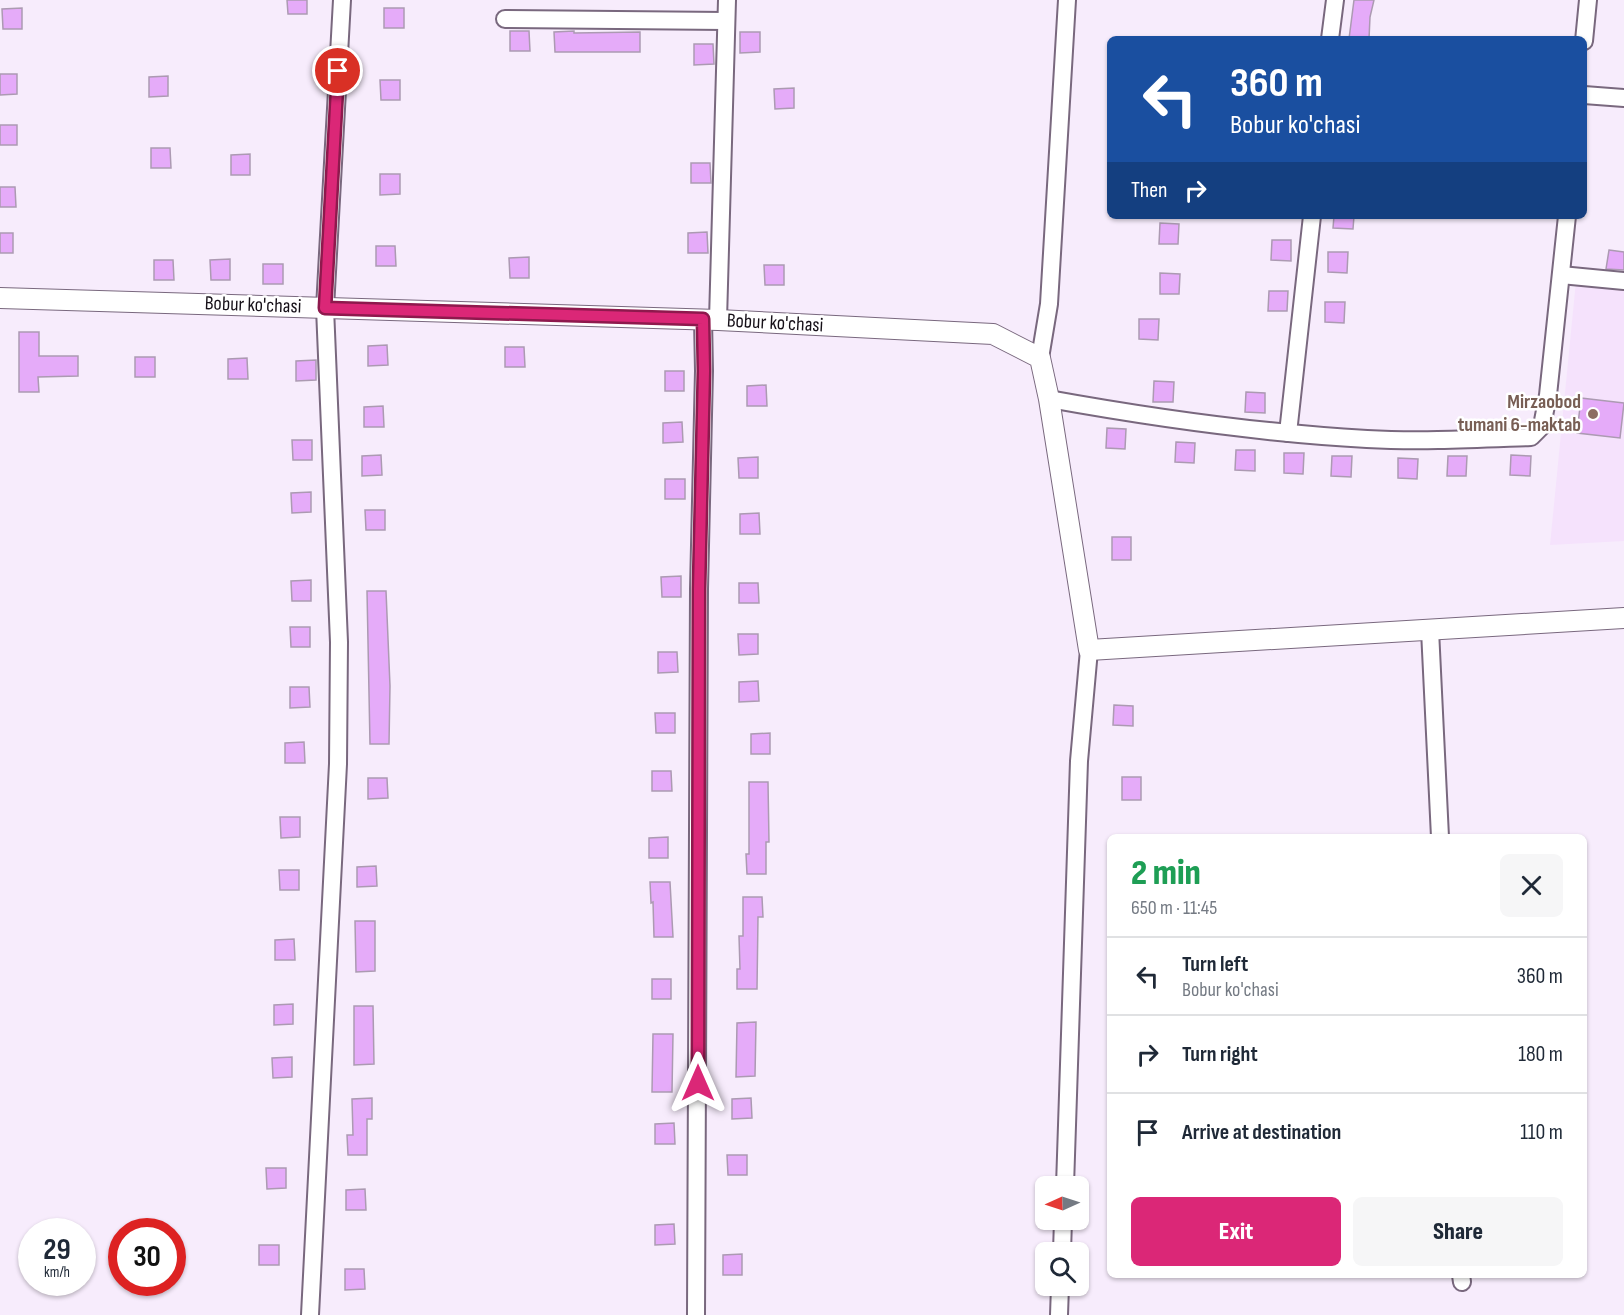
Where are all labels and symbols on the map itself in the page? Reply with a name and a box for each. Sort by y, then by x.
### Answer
pin [312,45,363,96]
street label: Bobur ko'chasi [204,291,302,319]
street label: Bobur ko'chasi [726,308,824,338]
place label: Mirzaobod tumani 6-maktab [1458,390,1581,437]
marker: Mirzaobod tumani 6-maktab [1586,407,1600,421]
position arrow [666,1051,730,1115]
north arrow [1035,1176,1089,1230]
speed limit sign: 30 [108,1218,186,1296]

